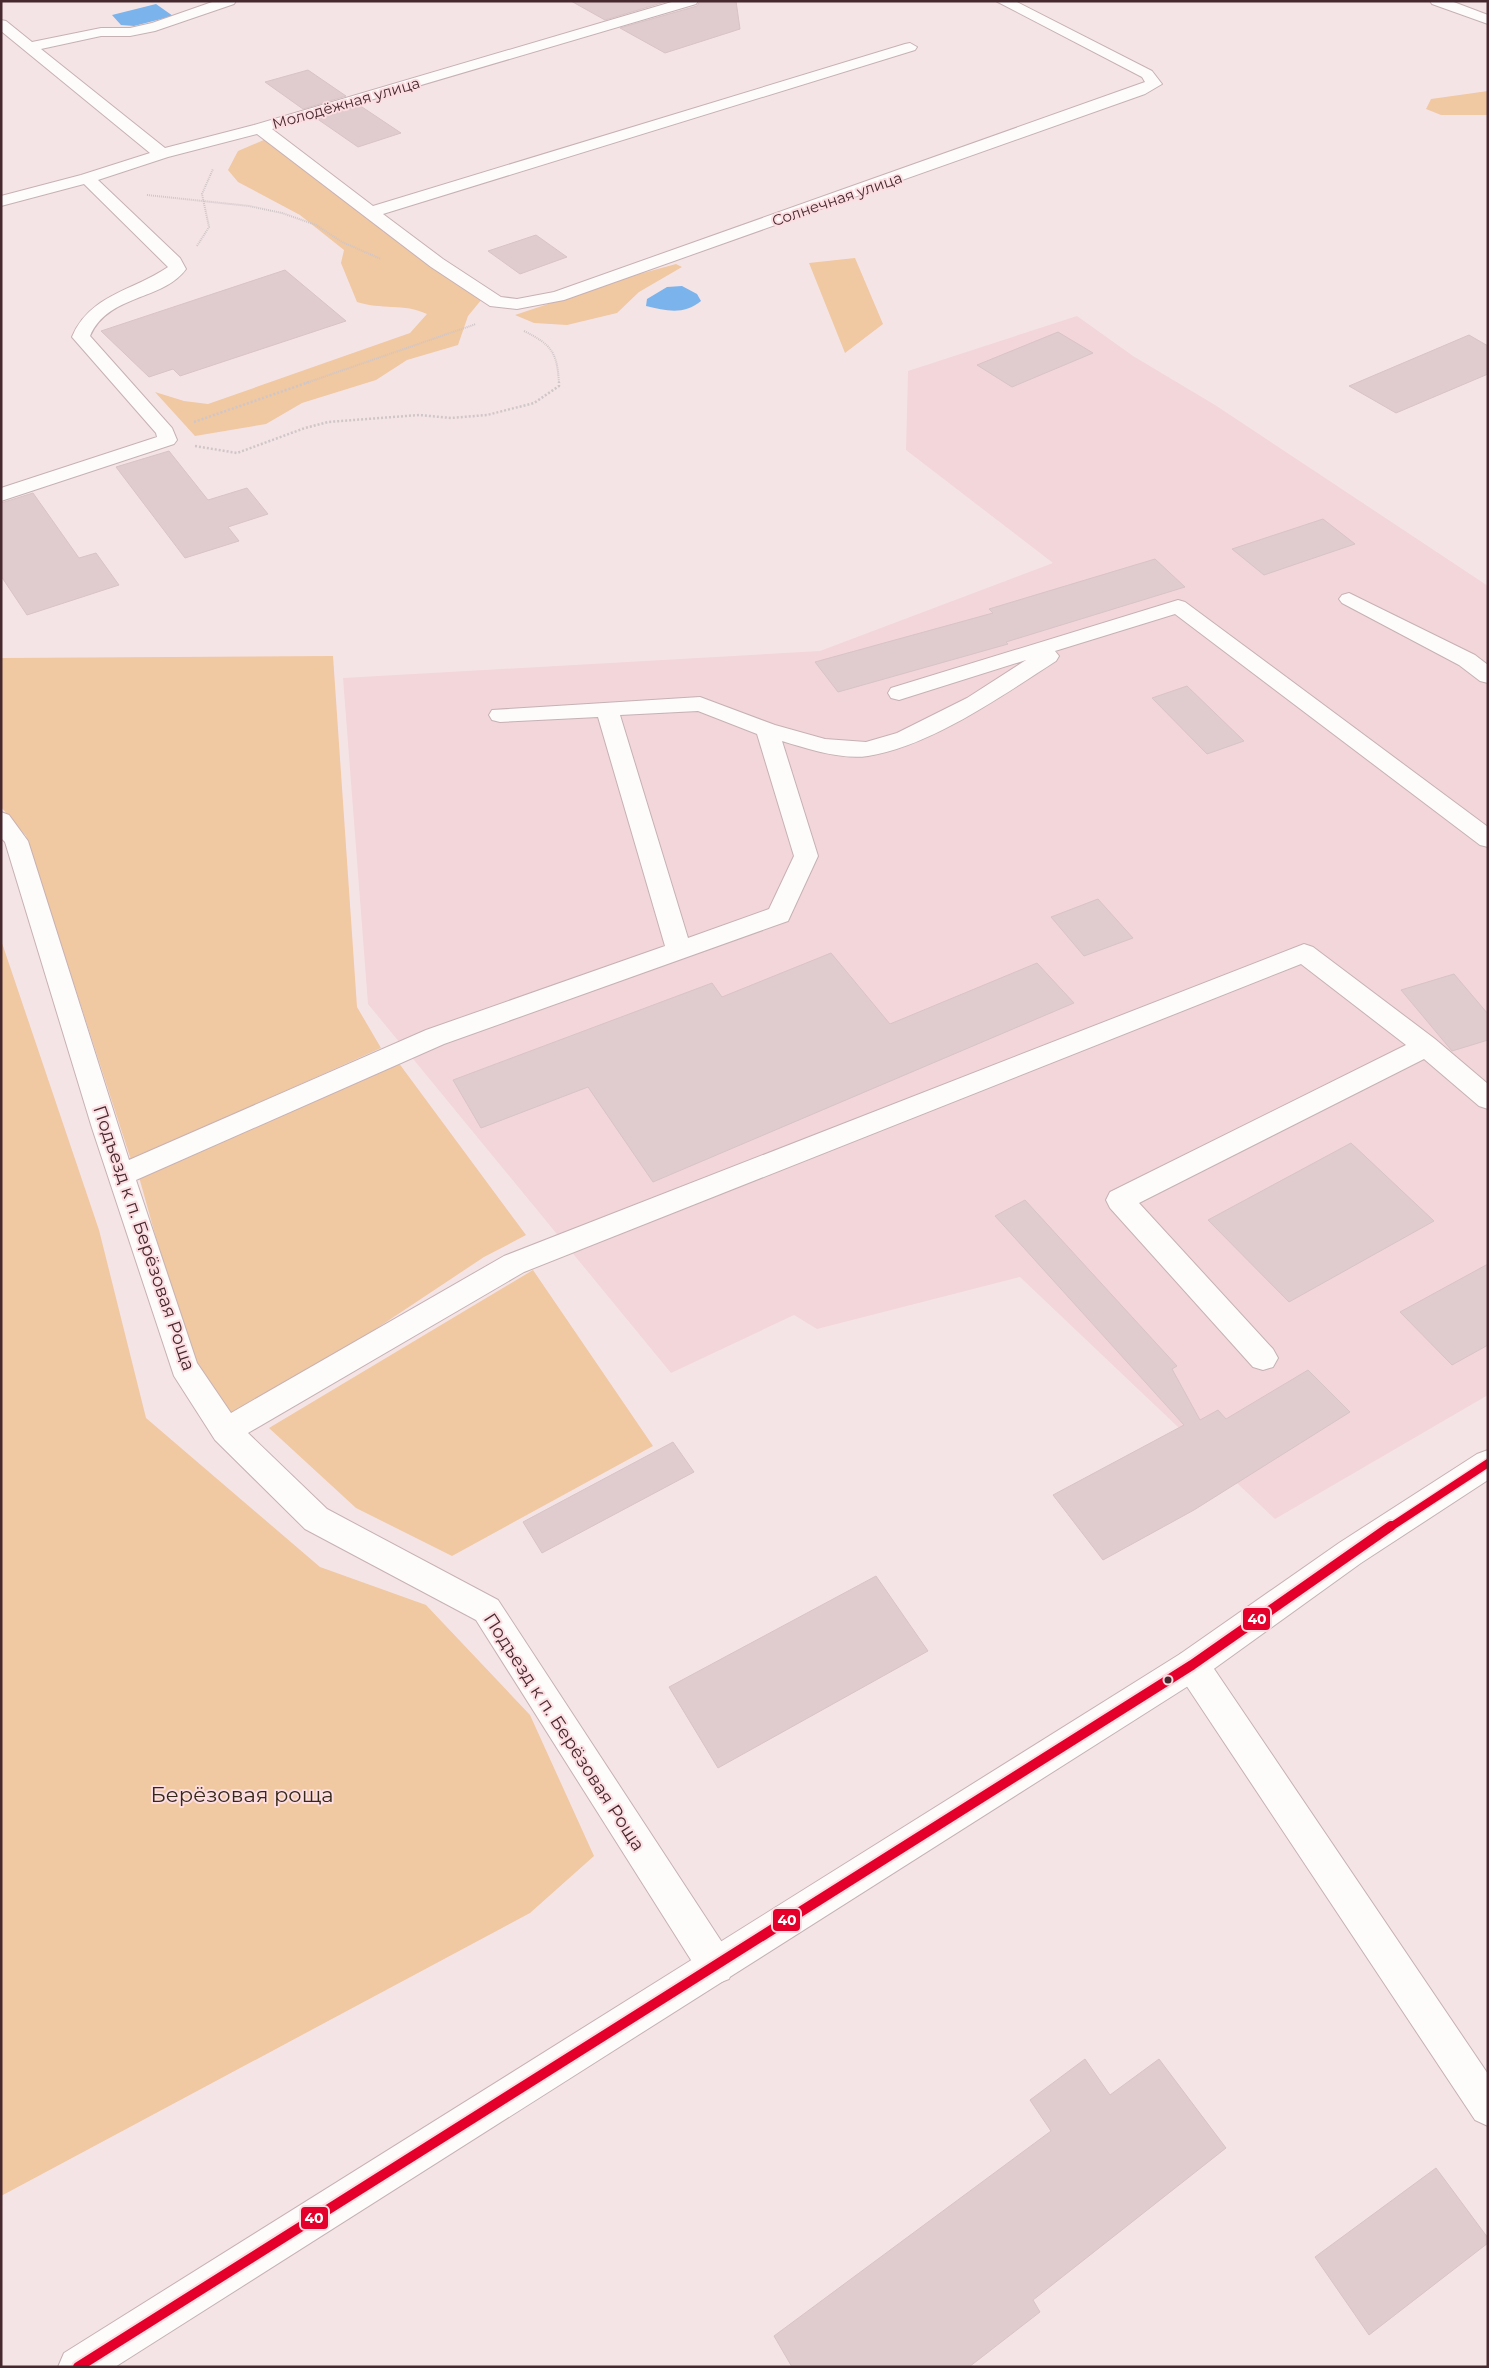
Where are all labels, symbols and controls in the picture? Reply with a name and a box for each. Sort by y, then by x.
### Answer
street label: Молодёжная улица [270,73,422,133]
street label: Солнечная улица [769,168,905,230]
street label: Подъезд к п. Берёзовая Роща [88,1102,200,1374]
line badge: 40 [1242,1607,1271,1631]
street label: Подъезд к п. Берёзовая Роща [479,1609,649,1855]
text: 40 [1247,1610,1267,1628]
unlabelled marker [1163,1675,1173,1685]
park label: Берёзовая роща [151,1782,333,1807]
line badge: 40 [772,1908,801,1932]
text: 40 [777,1911,797,1929]
line badge: 40 [300,2206,329,2230]
text: 40 [304,2209,324,2227]

